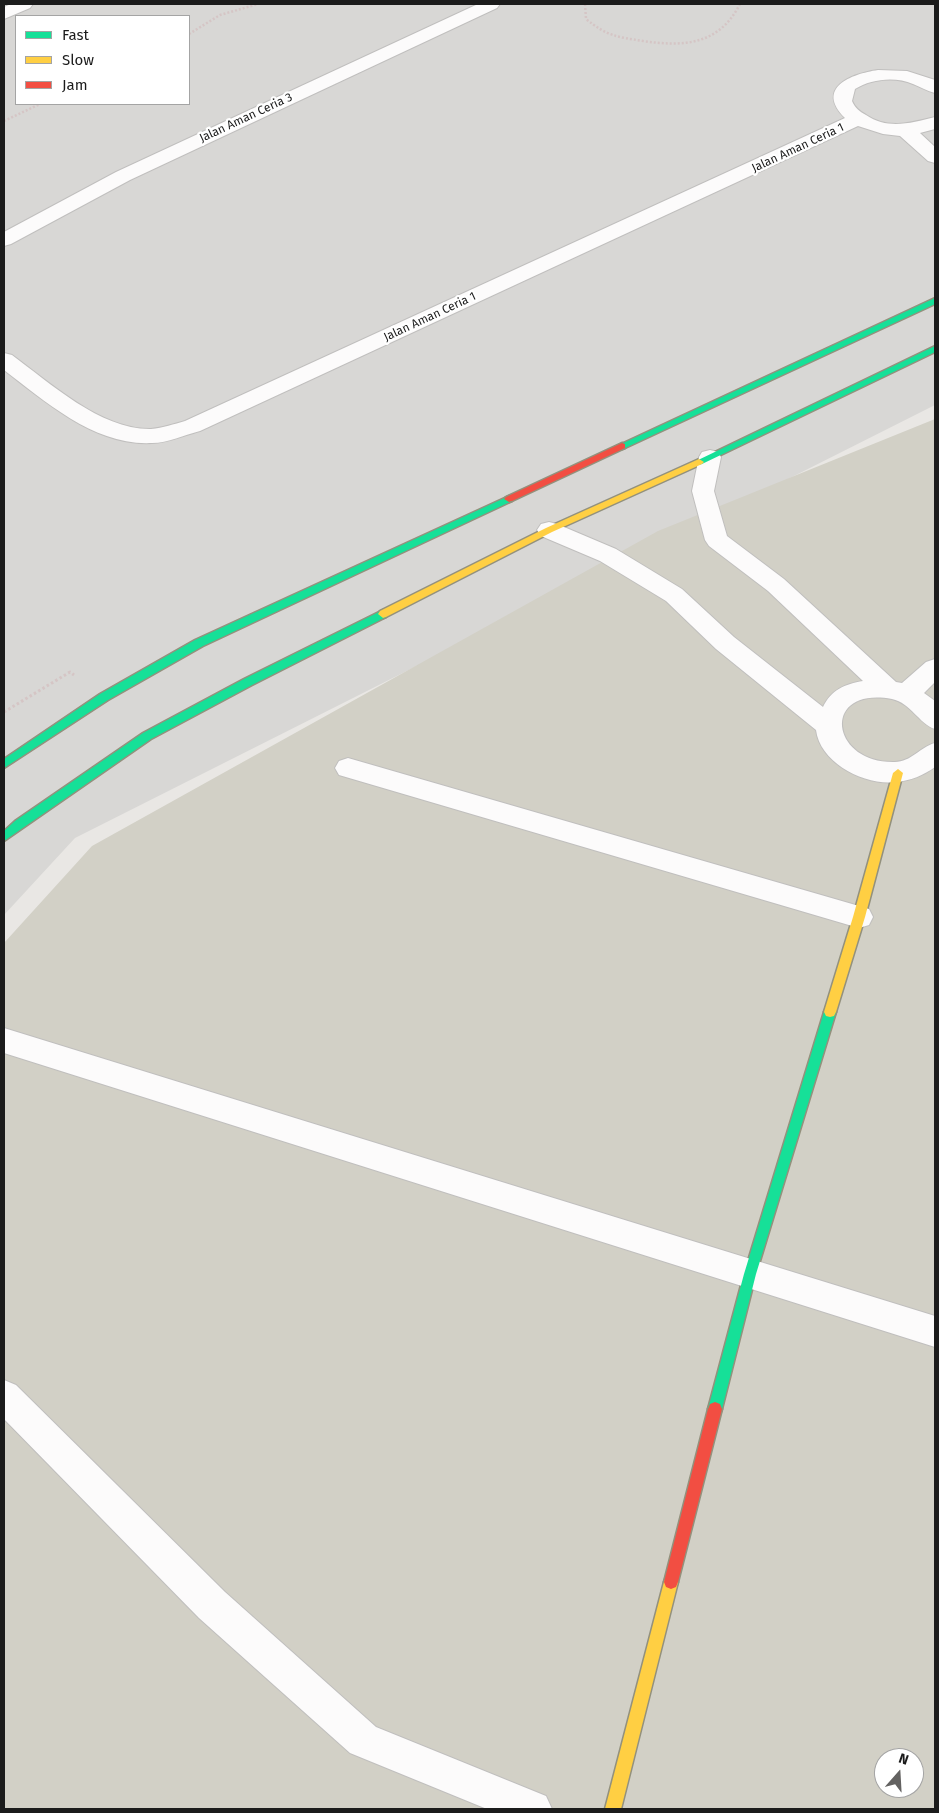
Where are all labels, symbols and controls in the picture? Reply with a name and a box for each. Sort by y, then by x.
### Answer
legend [15,15,190,105]
text: Fast [62,26,89,44]
text: Slow [62,51,94,69]
text: Jam [62,76,88,94]
street label: Jalan Aman Ceria 3 [197,90,295,146]
street label: Jalan Aman Ceria 1 [750,120,846,176]
street label: Jalan Aman Ceria 1 [382,289,478,345]
north arrow [874,1748,924,1798]
text: N [897,1750,911,1769]

